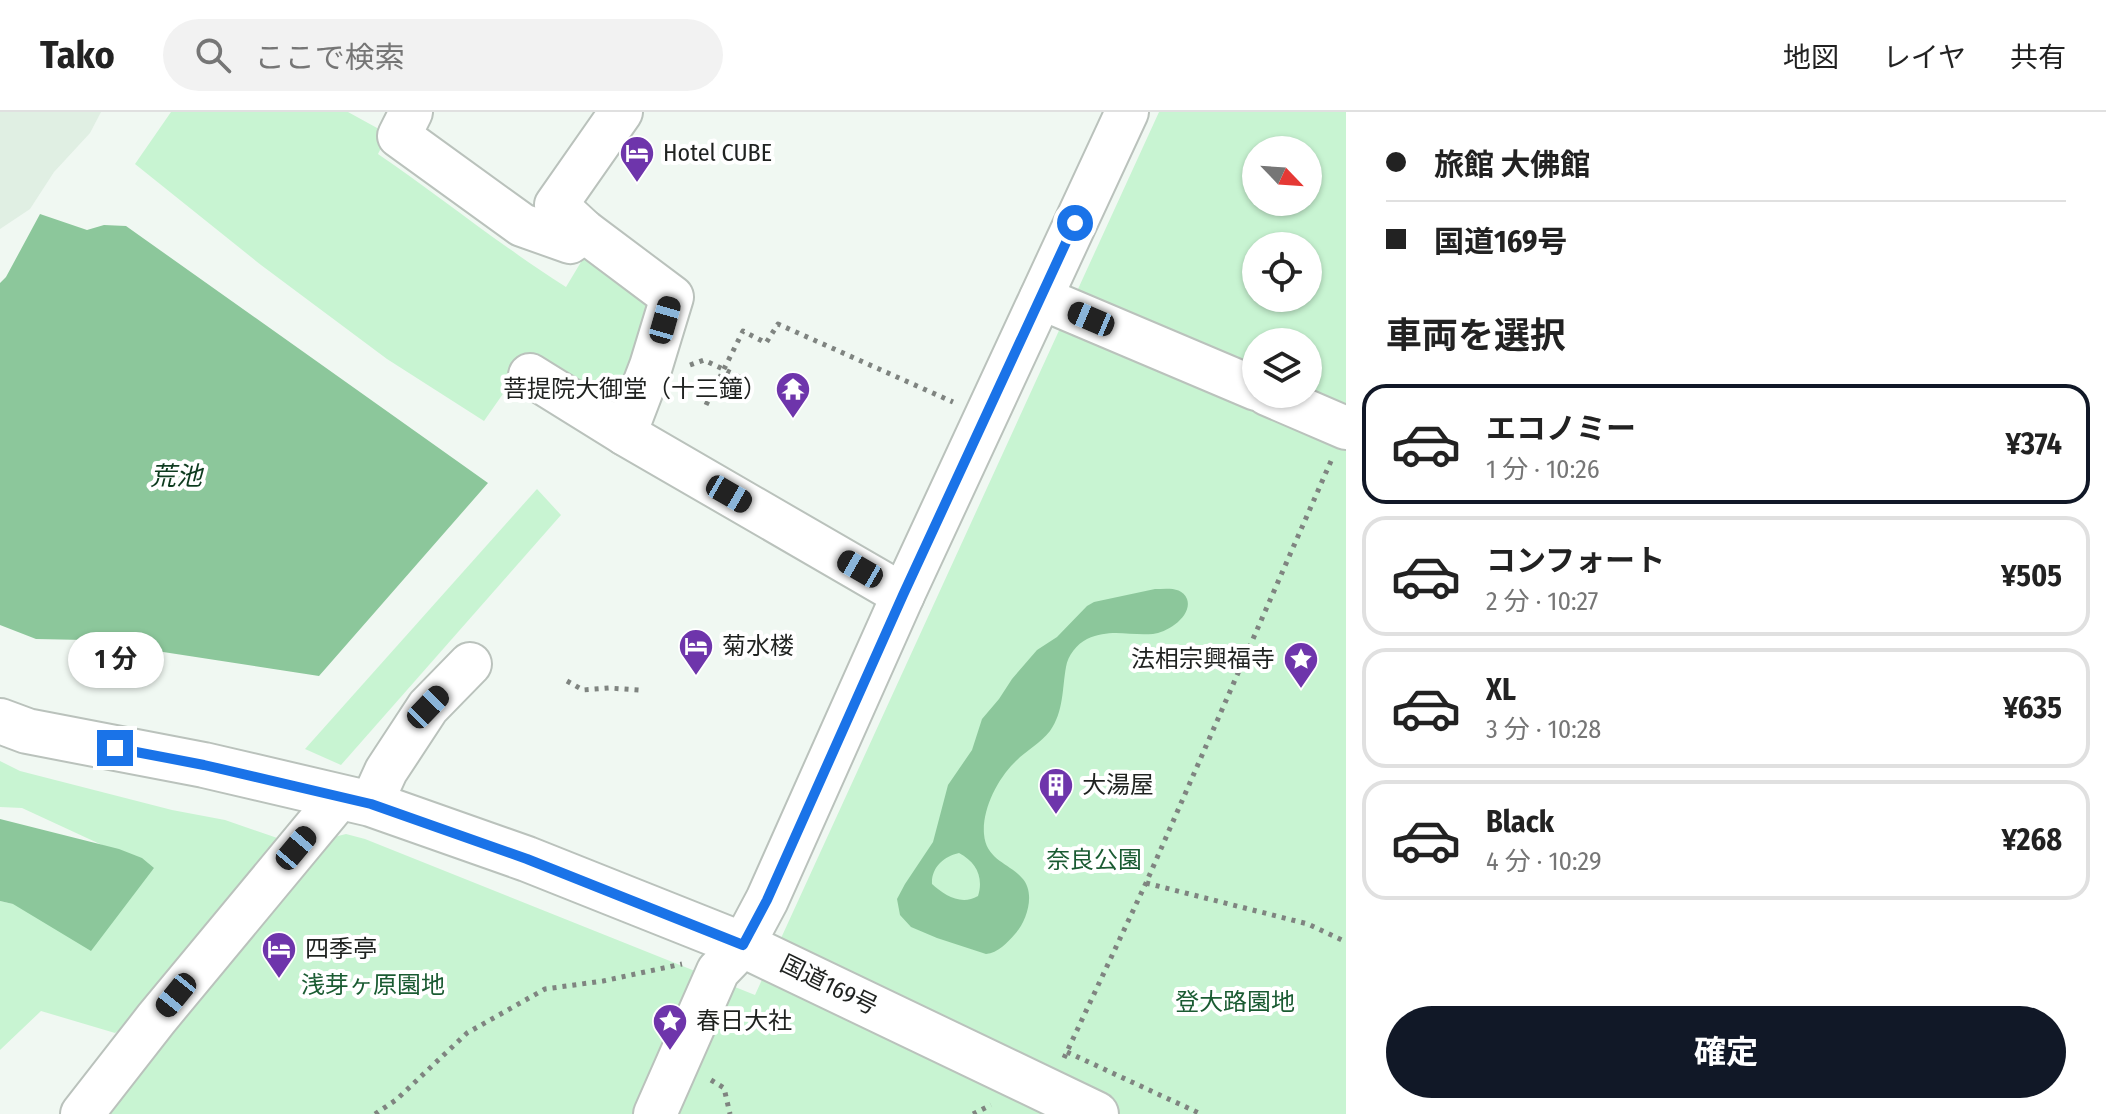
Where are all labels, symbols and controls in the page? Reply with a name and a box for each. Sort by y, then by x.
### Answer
search box [163,19,723,91]
text: Tako [40,32,115,78]
icon: search [191,33,235,77]
text: ここで検索 [255,40,405,76]
text: 地図 [1783,41,1839,74]
text: レイヤ [1883,41,1966,74]
text: 共有 [2010,41,2066,74]
hotel icon: Hotel CUBE [618,134,656,184]
north arrow [1242,136,1322,216]
map controls [1242,136,1322,408]
place label: Hotel CUBE [663,139,772,167]
text: 旅館 大佛館 [1434,147,1590,183]
route start [1057,205,1093,241]
text: 国道169号 [1434,224,1568,260]
button: locate [1242,232,1322,312]
car [647,294,683,346]
car [1064,299,1118,339]
text: 車両を選択 [1386,314,1566,358]
button: layers [1242,328,1322,408]
temple icon: 菩提院大御堂（十三鐘） [774,370,812,420]
place label: 菩提院大御堂（十三鐘） [503,375,767,403]
icon: car [1390,408,1462,480]
text: エコノミー [1486,411,1636,447]
text: ¥374 [2005,426,2062,462]
text: 1 分 · 10:26 [1486,454,1600,485]
water label: 荒池 [150,461,205,492]
car [702,472,756,516]
icon: car [1390,540,1462,612]
text: コンフォート [1486,543,1665,579]
car [833,547,887,591]
text: ¥505 [2001,558,2062,594]
text: 2 分 · 10:27 [1486,586,1598,617]
hotel icon: 菊水楼 [677,627,715,677]
callout: 1 分 [67,632,163,688]
place label: 菊水楼 [722,632,794,660]
place icon: 法相宗興福寺 [1282,640,1320,690]
text: 1 分 [95,644,137,675]
place label: 法相宗興福寺 [1131,645,1275,673]
icon: car [1390,672,1462,744]
text: XL [1486,672,1516,708]
car [403,681,453,733]
text: ¥635 [2003,690,2062,726]
text: 3 分 · 10:28 [1486,714,1601,745]
route end [97,730,133,766]
building icon: 大湯屋 [1037,766,1075,816]
place label: 大湯屋 [1082,771,1154,799]
icon: car [1390,804,1462,876]
text: Black [1486,804,1554,840]
car [271,822,321,874]
text: ¥268 [2002,822,2062,858]
park label: 奈良公園 [1046,846,1142,874]
text: 4 分 · 10:29 [1486,846,1602,877]
hotel icon: 四季亭 [260,930,298,980]
place label: 四季亭 [305,935,377,963]
street label: 国道169号 [776,949,882,1021]
car [152,969,200,1021]
park label: 浅芽ヶ原園地 [301,971,445,999]
park label: 登大路園地 [1175,988,1295,1016]
place icon: 春日大社 [651,1002,689,1052]
button: 確定 [1386,1006,2066,1098]
place label: 春日大社 [696,1007,792,1035]

